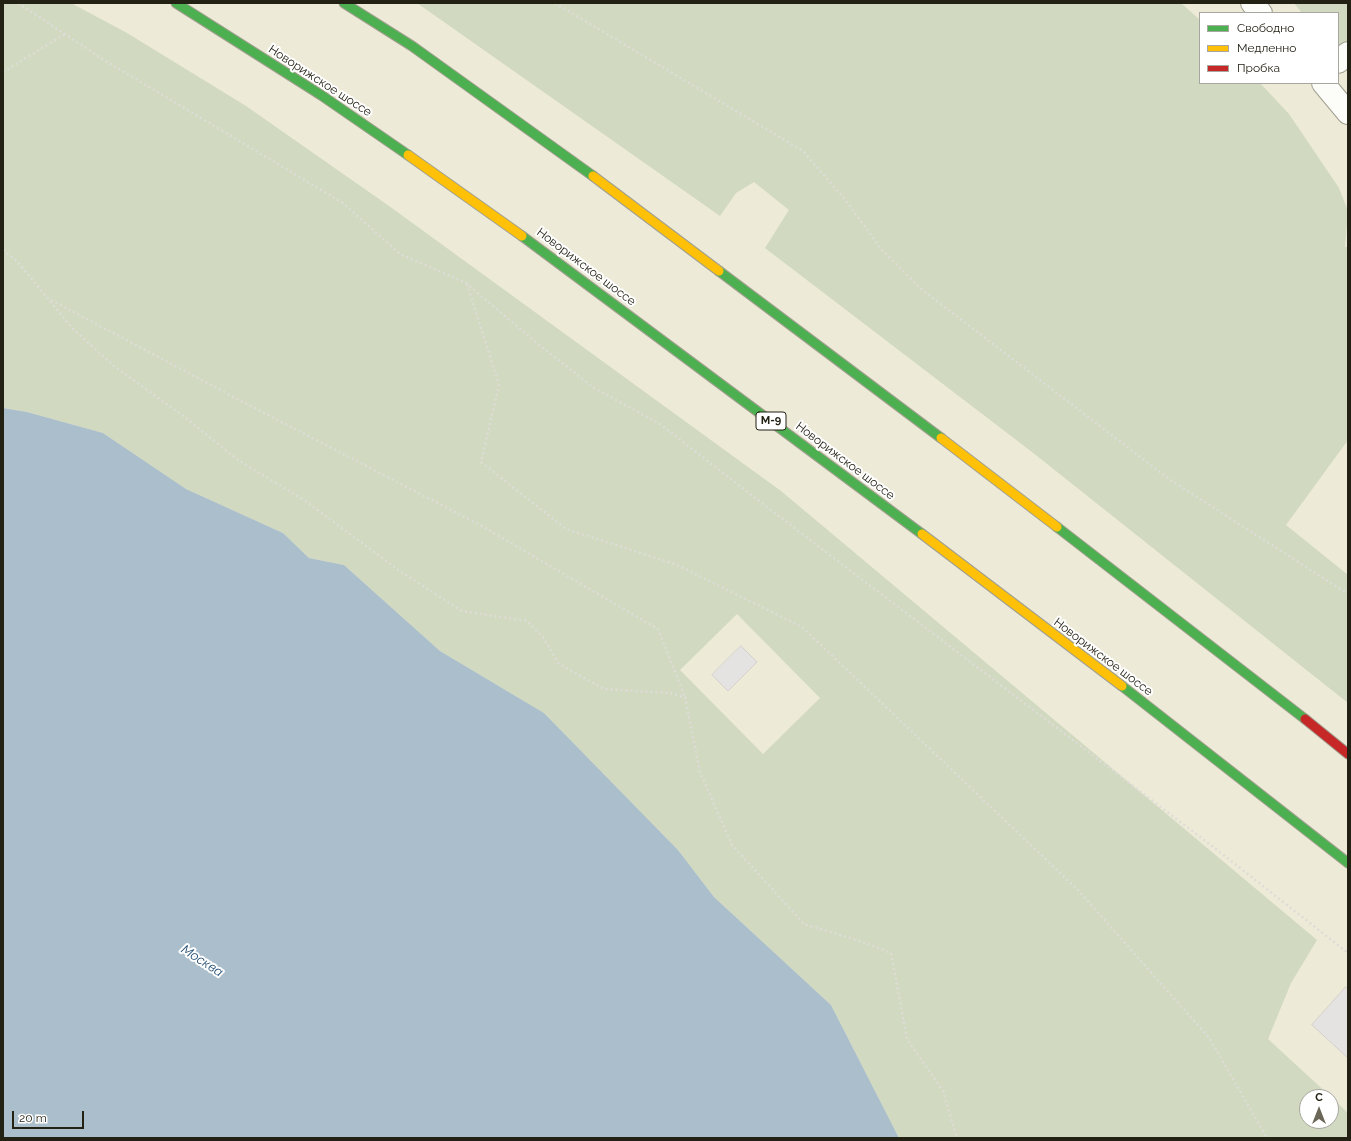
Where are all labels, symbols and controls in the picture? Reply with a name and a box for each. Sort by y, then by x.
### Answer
legend [1199,12,1339,84]
text: Свободно [1237,21,1294,35]
text: Медленно [1237,41,1296,55]
street label: Новорижское шоссе [266,42,374,120]
text: Пробка [1237,61,1280,75]
street label: Новорижское шоссе [534,225,638,309]
road number: М-9 [756,412,786,430]
street label: Новорижское шоссе [793,419,897,503]
street label: Новорижское шоссе [1051,615,1155,699]
water label: Москва [178,942,226,980]
north arrow [1299,1089,1339,1129]
text: С [1315,1091,1323,1104]
scale bar [14,1103,86,1129]
text: 20 m [19,1111,47,1125]

